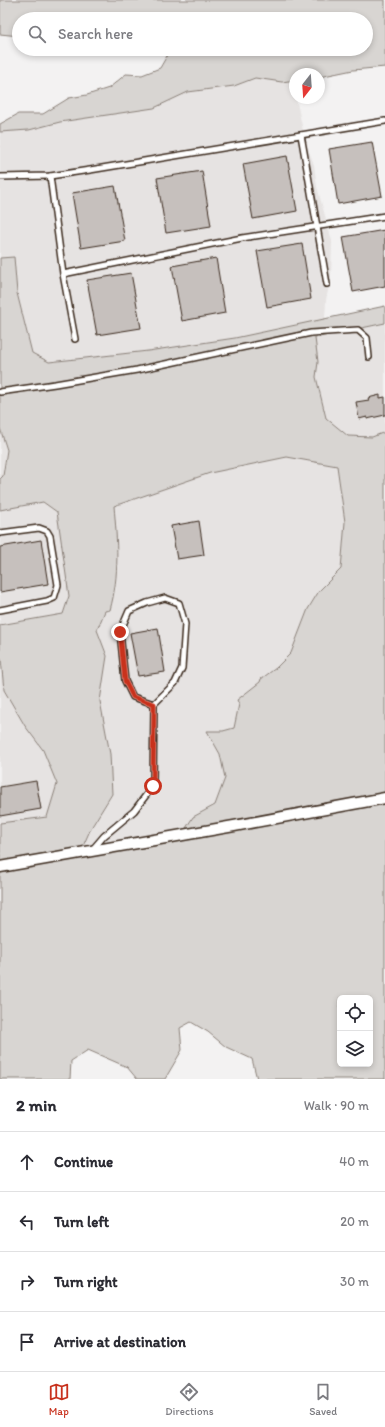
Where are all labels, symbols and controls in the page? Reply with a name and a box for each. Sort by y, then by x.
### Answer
search box [12,12,373,56]
icon: search [26,23,48,45]
text: Search here [58,25,133,43]
north arrow [289,68,325,104]
route end [111,623,129,641]
route start [144,777,162,795]
map controls [337,995,373,1067]
button: locate [337,995,373,1031]
button: layers [337,1031,373,1067]
text: 2 min [16,1095,56,1115]
text: Walk · 90 m [304,1098,369,1113]
icon: ahead [16,1151,38,1173]
text: Continue [54,1153,113,1171]
text: 40 m [339,1154,369,1169]
icon: left [16,1211,38,1233]
text: Turn left [54,1213,109,1231]
text: 20 m [340,1214,369,1229]
icon: right [16,1271,38,1293]
text: Turn right [54,1273,118,1291]
text: 30 m [340,1274,369,1289]
icon: arrive [16,1331,38,1353]
text: Arrive at destination [54,1333,186,1351]
tab: Map [48,1381,70,1418]
tab: Directions [165,1381,214,1418]
tab: Saved [309,1381,337,1418]

